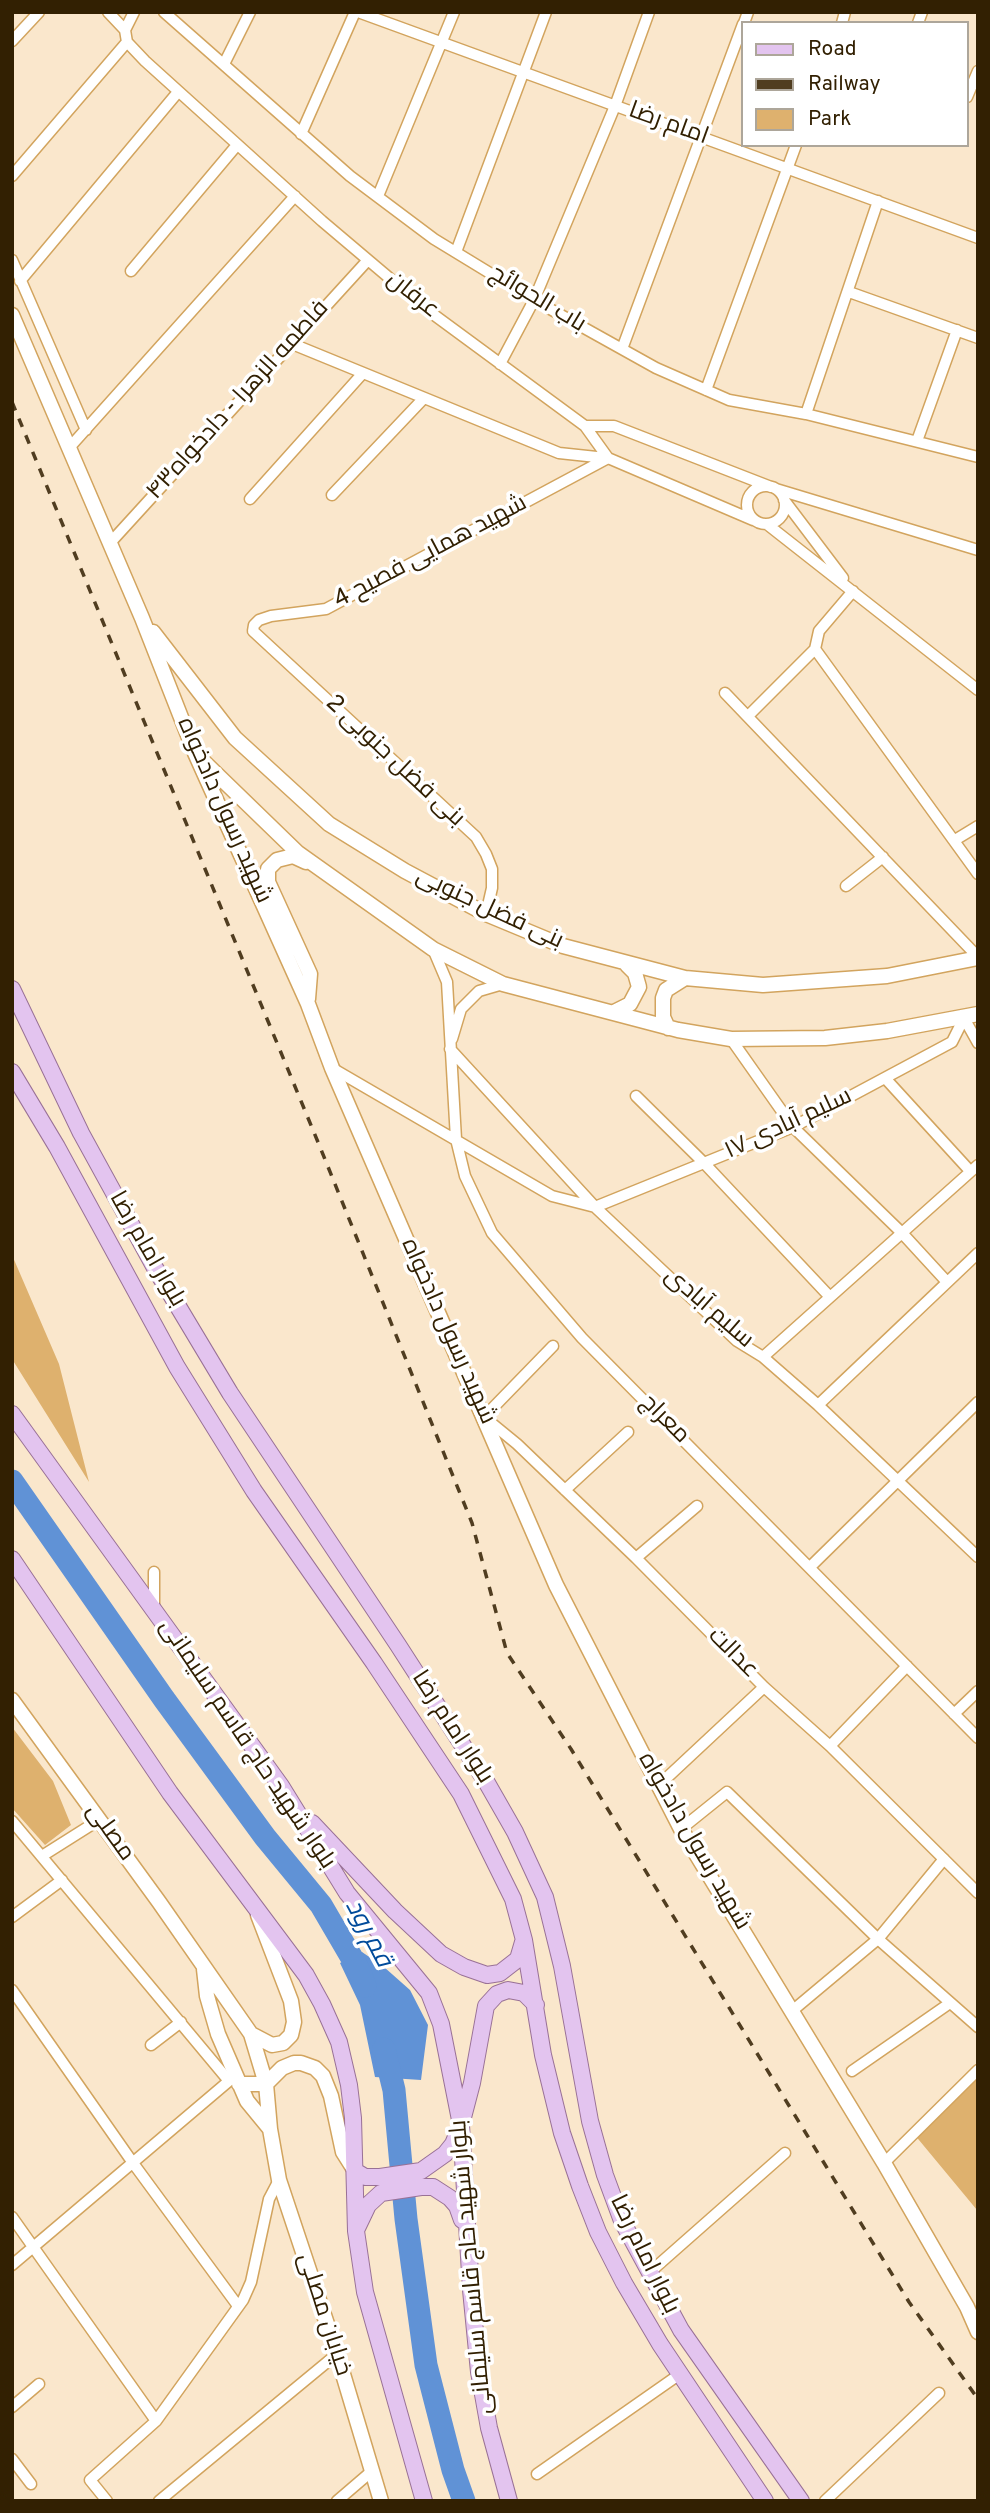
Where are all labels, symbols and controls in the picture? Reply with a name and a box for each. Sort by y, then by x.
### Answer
legend [741,21,969,147]
text: Road [808,36,857,63]
text: Railway [808,71,881,98]
street label: امام رضا [624,97,712,153]
text: Park [808,106,851,133]
street label: باب الحوائج [484,260,590,340]
street label: عرفان [380,266,444,326]
street label: فاطمه الزهرا - دادخواه۴۳ [142,295,336,507]
street label: شهید همایی فصیح 4 [330,490,532,616]
street label: بنی فضل جنوبی 2 [318,690,470,834]
street label: شهید رسول دادخواه [169,714,277,908]
street label: بنی فضل جنوبی [411,863,567,957]
street label: سلیم آبادی ۱۷ [721,1083,857,1167]
street label: بلوار امام رضا [101,1187,191,1313]
street label: شهید رسول دادخواه [393,1235,501,1429]
street label: سلیم آبادی [658,1262,758,1356]
street label: معراج [633,1389,695,1451]
street label: بلوار شهید حاج قاسم سلیمانی [151,1615,341,1875]
street label: عدالت [701,1623,763,1685]
street label: بلوار امام رضا [404,1666,498,1790]
street label: شهید رسول دادخواه [630,1748,756,1936]
street label: مصلی [78,1798,140,1868]
water label: قم رود [336,1895,398,1973]
street label: بلوار شهید حاج قاسم سلیمانی [446,2119,500,2415]
street label: بلوار امام رضا [602,2191,684,2319]
street label: خیابان مصلی [290,2250,356,2380]

